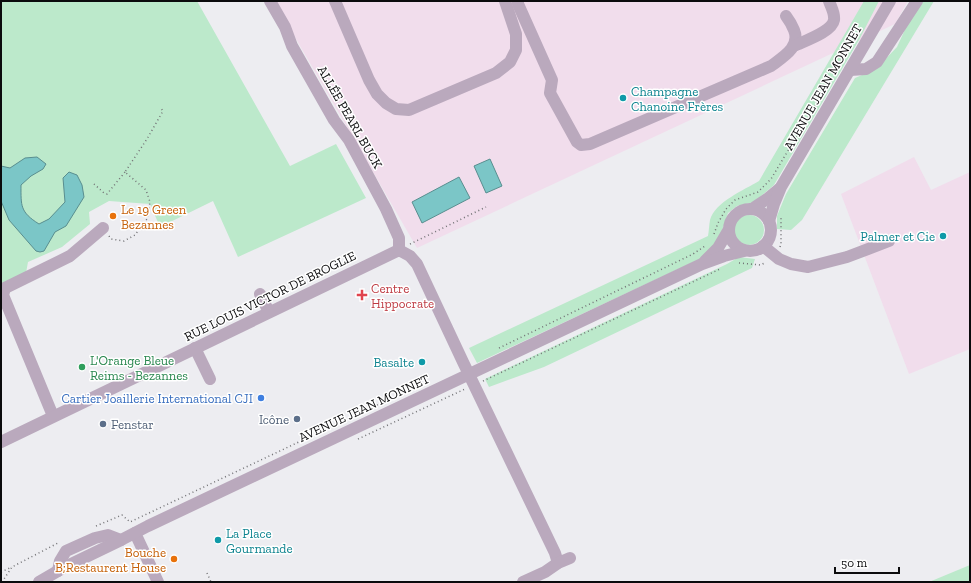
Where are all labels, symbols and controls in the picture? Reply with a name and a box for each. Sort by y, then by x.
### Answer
street label: AVENUE JEAN MONNET [781,21,865,153]
street label: ALLÉE PEARL BUCK [315,63,386,171]
place label: Champagne Chanoine Frères [631,84,724,114]
marker: Champagne Chanoine Frères [618,93,628,103]
place label: Le 19 Green Bezannes [121,202,187,232]
marker: Le 19 Green Bezannes [108,211,118,221]
place label: Palmer et Cie [860,229,935,244]
marker: Palmer et Cie [938,231,948,241]
street label: RUE LOUIS VICTOR DE BROGLIE [182,248,359,344]
place label: Centre Hippocrate [371,281,434,311]
marker: Centre Hippocrate [356,289,368,301]
place label: L'Orange Bleue Reims - Bezannes [90,353,188,383]
place label: Basalte [374,355,414,370]
marker: Basalte [417,357,427,367]
marker: L'Orange Bleue Reims - Bezannes [77,362,87,372]
street label: AVENUE JEAN MONNET [296,371,432,445]
place label: Cartier Joaillerie International CJI [61,391,253,406]
marker: Cartier Joaillerie International CJI [256,393,266,403]
place label: Icône [259,412,289,427]
marker: Icône [292,414,302,424]
place label: Fenstar [111,417,154,432]
marker: Fenstar [98,419,108,429]
place label: La Place Gourmande [226,526,293,556]
marker: La Place Gourmande [213,535,223,545]
place label: Bouche B;Restaurent House [55,545,166,575]
scale bar [835,549,899,575]
marker: Bouche B;Restaurent House [169,554,179,564]
text: 50 m [841,556,868,570]

